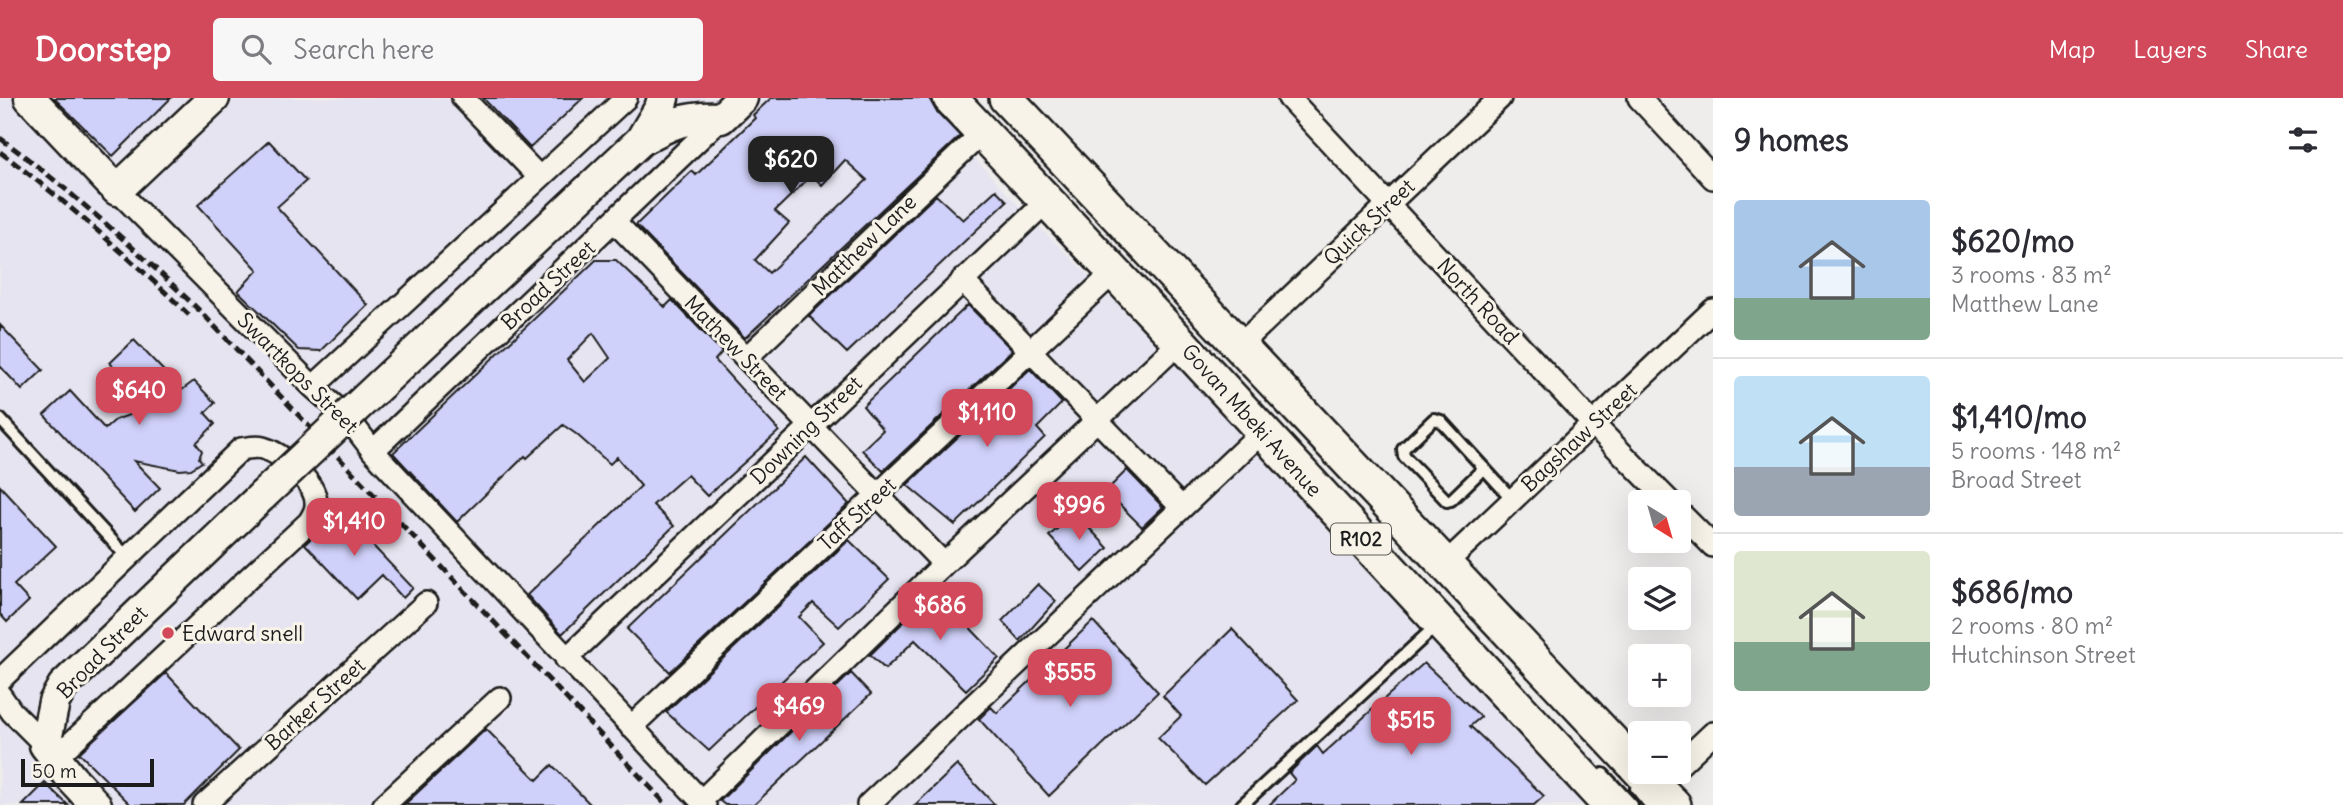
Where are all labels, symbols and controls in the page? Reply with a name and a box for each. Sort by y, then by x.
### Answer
search box [213,18,703,81]
text: Doorstep [35,28,171,70]
icon: search [237,30,275,68]
text: Search here [293,33,434,66]
text: Map [2049,34,2095,64]
text: Layers [2133,34,2207,64]
text: Share [2245,34,2308,64]
text: 9 homes [1734,121,1849,159]
icon: filters [2284,121,2322,159]
pin: $620 [750,136,832,196]
text: $620 [764,144,818,173]
street label: Quick Street [1318,173,1420,271]
street label: Matthew Lane [806,188,922,302]
text: $620/mo [1951,222,2074,260]
icon: home [1790,228,1874,312]
street label: Broad Street [495,234,601,336]
street label: North Road [1431,252,1525,350]
text: 3 rooms · 83 m² [1951,260,2112,289]
street label: Mathew Street [679,289,793,407]
text: Matthew Lane [1951,289,2099,318]
street label: Swartkops Street [232,307,364,439]
street label: Govan Mbeki Avenue [1176,338,1328,502]
pin: $640 [98,368,180,427]
street label: Downing Street [744,370,868,490]
text: $640 [112,375,166,404]
street label: Bagshaw Street [1515,376,1643,498]
pin: $1,110 [930,390,1044,449]
text: $1,110 [958,397,1016,426]
text: $1,410/mo [1951,398,2087,436]
icon: home [1790,404,1874,488]
text: 5 rooms · 148 m² [1951,436,2121,465]
text: Broad Street [1951,465,2082,494]
street label: Taff Street [813,471,901,557]
pin: $996 [1038,482,1120,542]
text: $996 [1053,490,1105,519]
north arrow [1628,490,1690,553]
map controls [1628,490,1691,784]
pin: $1,410 [297,498,411,558]
text: $1,410 [322,506,386,535]
road number: R102 [1331,524,1391,554]
button: layers [1628,567,1691,630]
text: $686/mo [1951,573,2073,611]
icon: home [1790,579,1874,663]
pin: $686 [899,582,981,642]
text: $686 [914,590,966,619]
street label: Broad Street [51,600,153,704]
text: 2 rooms · 80 m² [1951,611,2113,640]
place label: Edward snell [182,620,303,647]
marker: Edward snell [160,625,176,641]
text: Hutchinson Street [1951,640,2136,669]
button: + [1628,644,1691,707]
pin: $555 [1029,650,1111,709]
street label: Barker Street [259,652,371,756]
text: $555 [1044,657,1096,686]
pin: $469 [758,684,840,743]
text: $469 [773,691,825,720]
pin: $515 [1370,698,1452,757]
text: $515 [1387,705,1435,734]
button: − [1628,721,1691,784]
scale bar [21,756,154,788]
text: 50 m [32,759,77,783]

